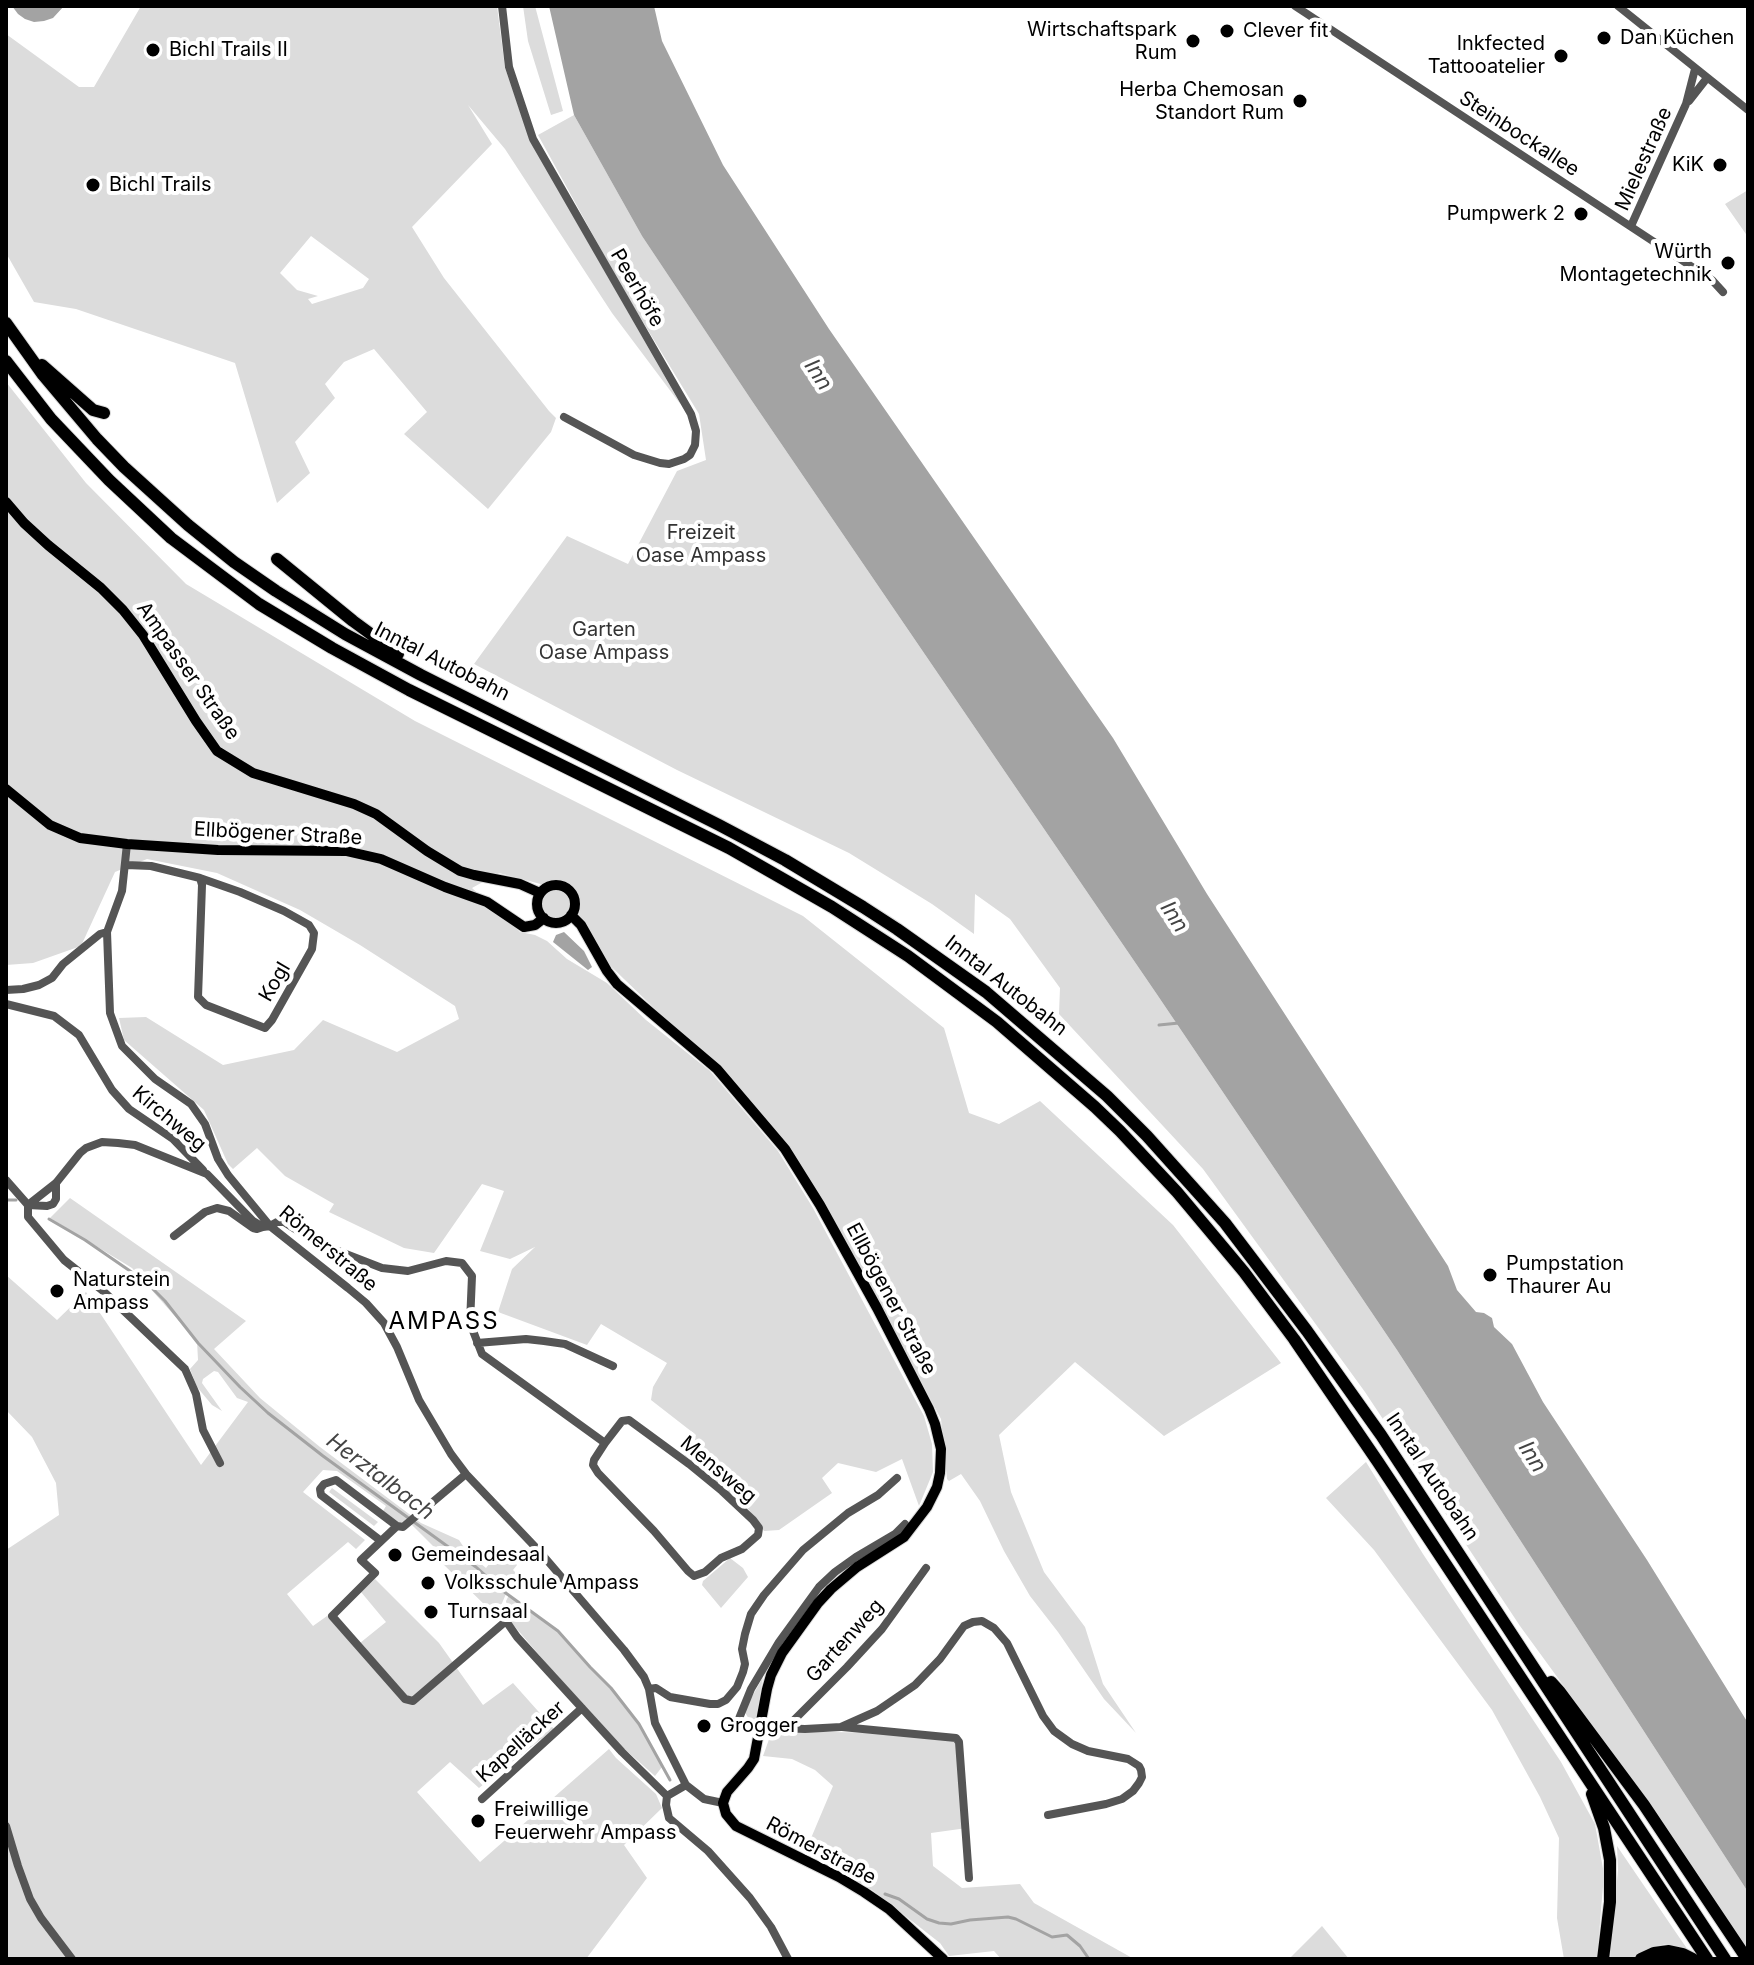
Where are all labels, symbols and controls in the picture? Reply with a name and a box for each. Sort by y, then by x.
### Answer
place label: Wirtschaftspark Rum [1027,18,1177,65]
place label: Clever fit [1243,19,1328,43]
marker: Clever fit [1218,22,1236,40]
place label: Dan Küchen [1620,26,1734,50]
marker: Dan Küchen [1595,29,1613,47]
marker: Wirtschaftspark Rum [1184,32,1202,50]
place label: Inkfected Tattooatelier [1428,32,1545,79]
place label: Bichl Trails II [169,38,288,62]
marker: Bichl Trails II [144,41,162,59]
marker: Inkfected Tattooatelier [1552,47,1570,65]
place label: Herba Chemosan Standort Rum [1119,78,1284,125]
street label: Steinbockallee [1454,86,1584,182]
marker: Herba Chemosan Standort Rum [1291,92,1309,110]
street label: Mielestraße [1610,103,1678,215]
place label: KiK [1672,153,1704,177]
marker: KiK [1711,156,1729,174]
place label: Bichl Trails [109,173,211,197]
marker: Bichl Trails [84,176,102,194]
place label: Pumpwerk 2 [1447,202,1565,226]
marker: Pumpwerk 2 [1572,205,1590,223]
place label: Würth Montagetechnik [1559,240,1712,287]
street label: Peerhöfe [605,245,669,331]
marker: Würth Montagetechnik [1719,254,1737,272]
water label: Inn [798,354,838,396]
park label: Freizeit Oase Ampass [636,521,766,568]
street label: Ampasser Straße [131,597,245,745]
street label: Inntal Autobahn [370,618,514,706]
park label: Garten Oase Ampass [539,618,669,665]
street label: Ellbögener Straße [193,818,363,850]
water label: Inn [1154,896,1194,938]
street label: Inntal Autobahn [940,931,1072,1041]
street label: Kogl [254,958,296,1006]
street label: Kirchweg [127,1081,211,1157]
street label: Römerstraße [274,1201,382,1297]
street label: Ellbögener Straße [841,1219,941,1379]
place label: Pumpstation Thaurer Au [1506,1252,1624,1299]
marker: Pumpstation Thaurer Au [1481,1266,1499,1284]
place label: Naturstein Ampass [73,1268,170,1315]
marker: Naturstein Ampass [48,1282,66,1300]
district label: AMPASS [388,1308,500,1336]
street label: Inntal Autobahn [1380,1409,1484,1545]
water label: Herztalbach [321,1428,439,1526]
street label: Mensweg [675,1431,761,1509]
water label: Inn [1512,1436,1552,1478]
place label: Gemeindesaal [411,1543,545,1567]
marker: Gemeindesaal [386,1546,404,1564]
place label: Volksschule Ampass [444,1571,639,1595]
marker: Volksschule Ampass [419,1574,437,1592]
street label: Gartenweg [801,1594,889,1688]
place label: Turnsaal [447,1600,528,1624]
marker: Turnsaal [422,1603,440,1621]
street label: Kapelläcker [472,1696,570,1788]
place label: Grogger [720,1714,798,1738]
marker: Grogger [695,1717,713,1735]
place label: Freiwillige Feuerwehr Ampass [494,1798,677,1845]
marker: Freiwillige Feuerwehr Ampass [469,1812,487,1830]
street label: Römerstraße [762,1812,880,1890]

